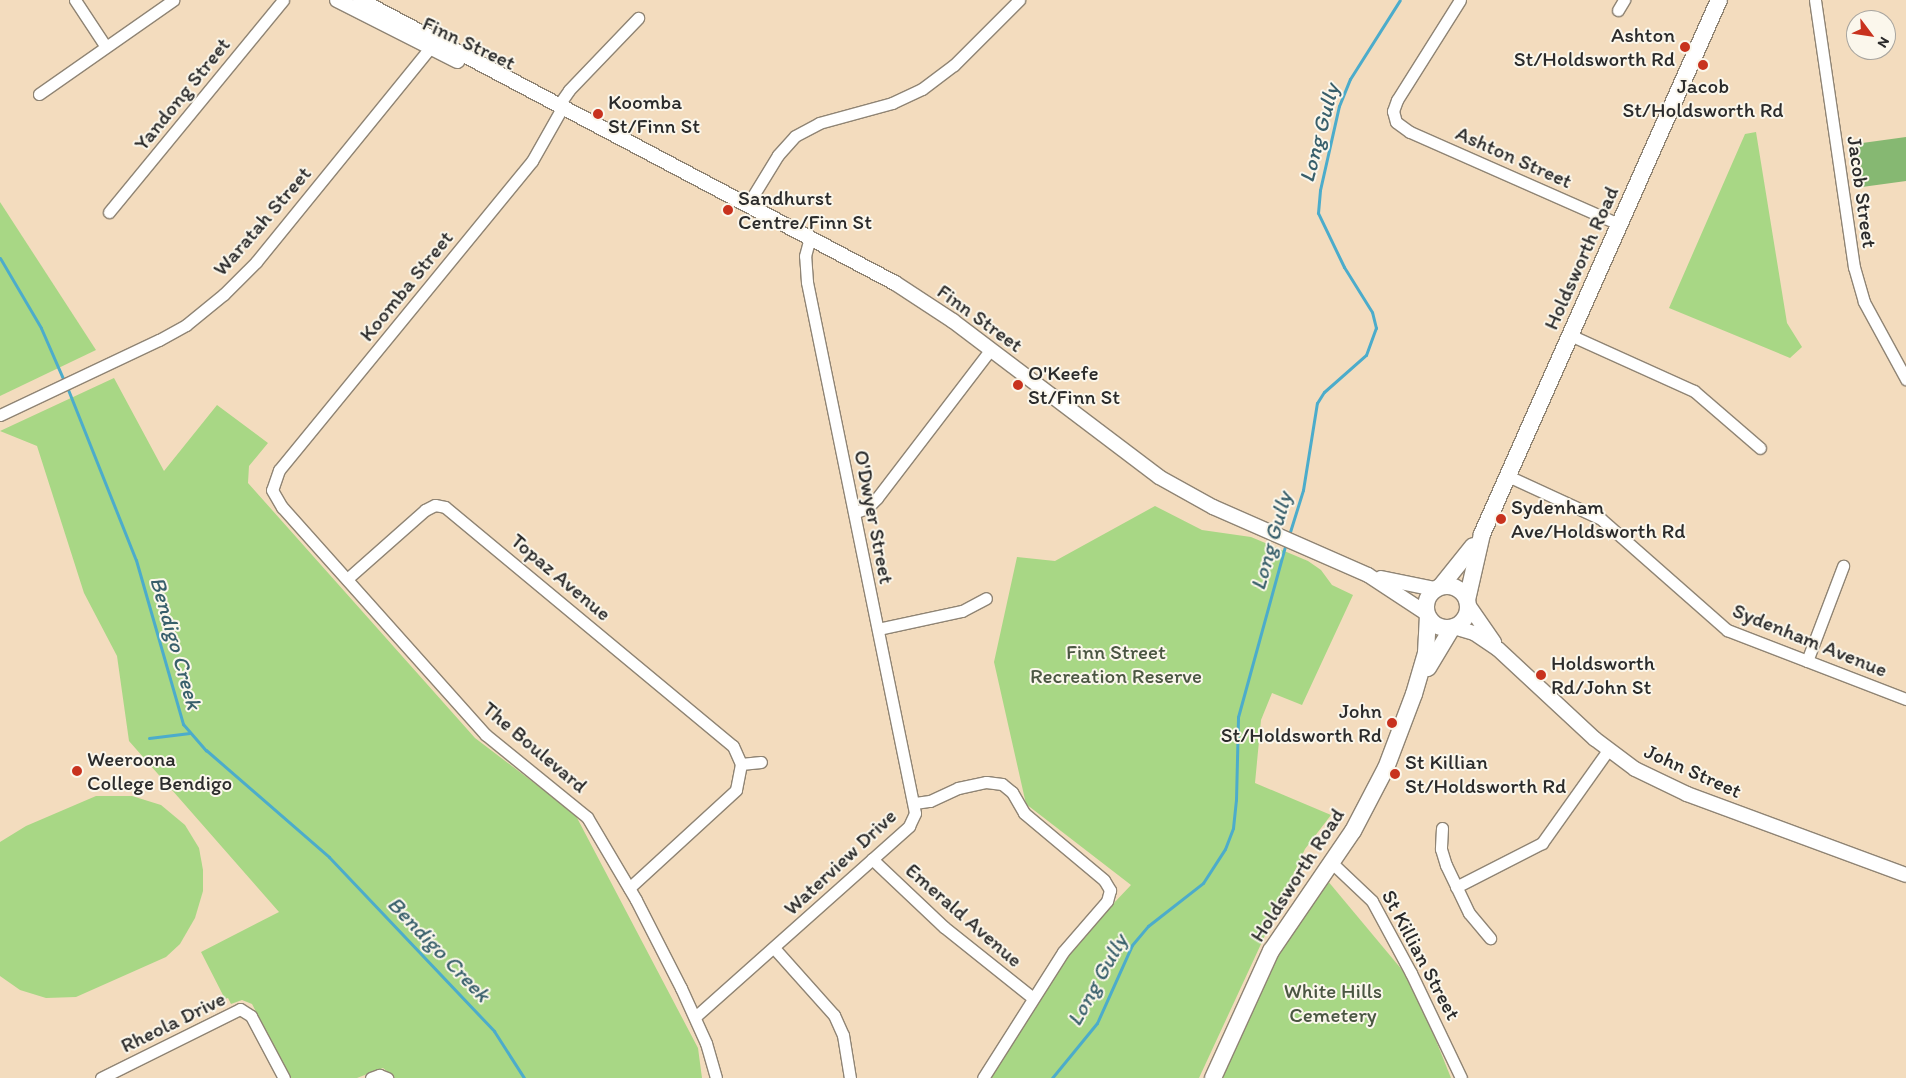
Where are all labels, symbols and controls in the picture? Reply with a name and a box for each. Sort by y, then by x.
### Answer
north arrow [1846,10,1896,60]
street label: Finn Street [419,11,519,75]
place label: Ashton St/Holdsworth Rd [1514,22,1675,72]
street label: Yandong Street [129,32,235,156]
text: N [1874,34,1893,51]
marker: Ashton St/Holdsworth Rd [1679,41,1691,53]
marker: Jacob St/Holdsworth Rd [1697,59,1709,71]
place label: Jacob St/Holdsworth Rd [1622,73,1784,123]
water label: Long Gully [1293,81,1345,185]
place label: Koomba St/Finn St [608,89,700,139]
marker: Koomba St/Finn St [592,108,604,120]
street label: Ashton Street [1452,120,1576,194]
street label: Jacob Street [1842,135,1882,249]
street label: Waratah Street [208,161,316,281]
street label: Holdsworth Road [1538,183,1624,333]
place label: Sandhurst Centre/Finn St [738,185,872,235]
marker: Sandhurst Centre/Finn St [722,204,734,216]
street label: Koomba Street [354,226,458,346]
street label: Finn Street [932,279,1028,357]
place label: O'Keefe St/Finn St [1028,360,1120,410]
marker: O'Keefe St/Finn St [1012,379,1024,391]
street label: O'Dwyer Street [849,448,899,586]
water label: Long Gully [1244,489,1298,593]
place label: Sydenham Ave/Holdsworth Rd [1511,494,1686,544]
marker: Sydenham Ave/Holdsworth Rd [1495,513,1507,525]
street label: Topaz Avenue [506,528,616,626]
water label: Bendigo Creek [144,574,208,712]
street label: Sydenham Avenue [1729,598,1891,682]
park label: Finn Street Recreation Reserve [1030,639,1202,689]
place label: Holdsworth Rd/John St [1551,650,1655,700]
marker: Holdsworth Rd/John St [1535,669,1547,681]
street label: The Boulevard [477,695,593,799]
place label: John St/Holdsworth Rd [1221,698,1382,748]
marker: John St/Holdsworth Rd [1386,717,1398,729]
street label: John Street [1641,738,1745,804]
place label: Weeroona College Bendigo [87,746,232,796]
place label: St Killian St/Holdsworth Rd [1405,749,1566,799]
marker: Weeroona College Bendigo [71,765,83,777]
marker: St Killian St/Holdsworth Rd [1389,768,1401,780]
street label: Waterview Drive [778,803,902,921]
street label: Holdsworth Road [1245,804,1349,946]
street label: Emerald Avenue [901,858,1027,972]
street label: St Killian Street [1376,886,1466,1024]
water label: Bendigo Creek [382,891,496,1007]
water label: Long Gully [1061,929,1133,1031]
park label: White Hills Cemetery [1284,978,1382,1028]
street label: Rheola Drive [116,986,230,1058]

